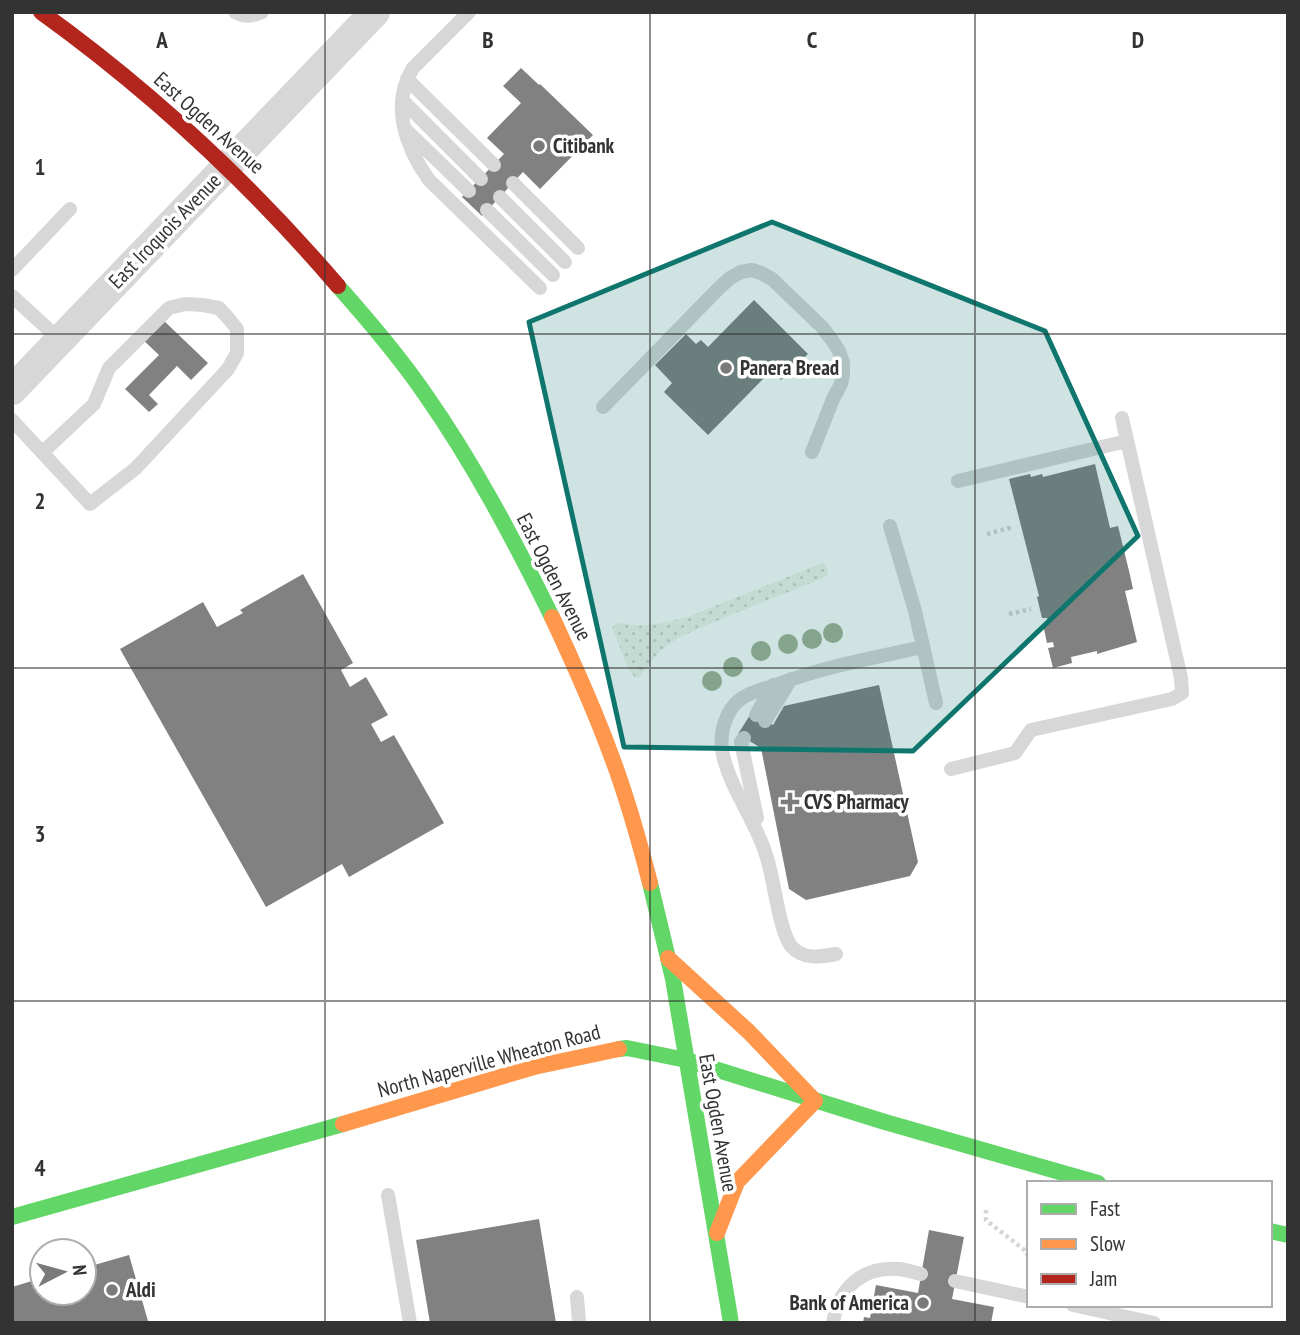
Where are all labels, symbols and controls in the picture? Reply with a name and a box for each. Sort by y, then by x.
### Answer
text: A [155,25,168,54]
text: B [482,25,494,54]
text: C [807,25,818,54]
text: D [1132,25,1144,54]
street label: East Ogden Avenue [149,66,270,179]
place label: Citibank [553,132,615,159]
marker: Citibank [531,138,547,154]
text: 1 [35,152,46,181]
street label: East Iroquois Avenue [103,167,227,294]
place label: Panera Bread [740,354,839,381]
marker: Panera Bread [718,360,734,376]
text: 2 [35,486,46,515]
street label: East Ogden Avenue [511,509,598,645]
place label: CVS Pharmacy [804,788,909,815]
marker: CVS Pharmacy [782,794,798,810]
text: 3 [35,819,46,848]
street label: North Naperville Wheaton Road [375,1018,603,1103]
street label: East Ogden Avenue [693,1052,744,1194]
text: 4 [35,1153,46,1182]
legend [1027,1181,1272,1307]
text: Fast [1090,1195,1120,1222]
text: Slow [1090,1230,1126,1257]
north arrow [28,1237,98,1307]
text: N [67,1264,92,1277]
text: Jam [1089,1265,1117,1292]
place label: Aldi [125,1276,156,1303]
marker: Aldi [104,1282,120,1298]
place label: Bank of America [790,1289,909,1316]
marker: Bank of America [915,1295,931,1311]

